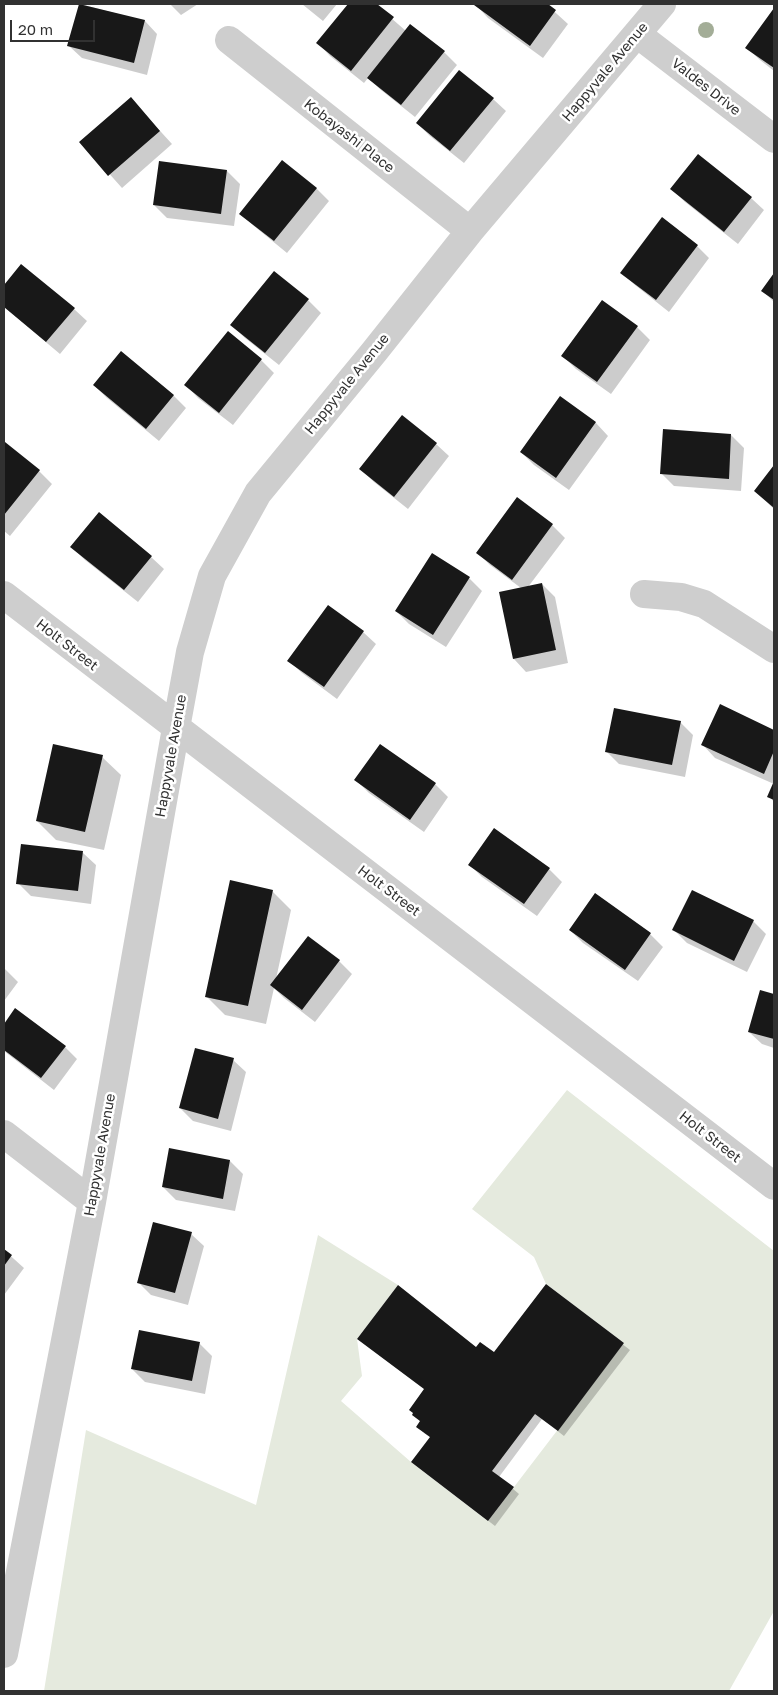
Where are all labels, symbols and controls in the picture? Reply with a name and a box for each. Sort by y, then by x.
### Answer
scale bar [12,10,98,42]
street label: Happyvale Avenue [559,19,651,125]
text: 20 m [18,20,53,38]
street label: Valdes Drive [668,55,744,119]
street label: Kobayashi Place [301,96,397,176]
street label: Happyvale Avenue [301,330,393,438]
street label: Holt Street [33,616,101,674]
street label: Happyvale Avenue [152,693,190,819]
street label: Holt Street [354,862,424,920]
street label: Happyvale Avenue [81,1092,119,1218]
street label: Holt Street [676,1108,744,1166]

